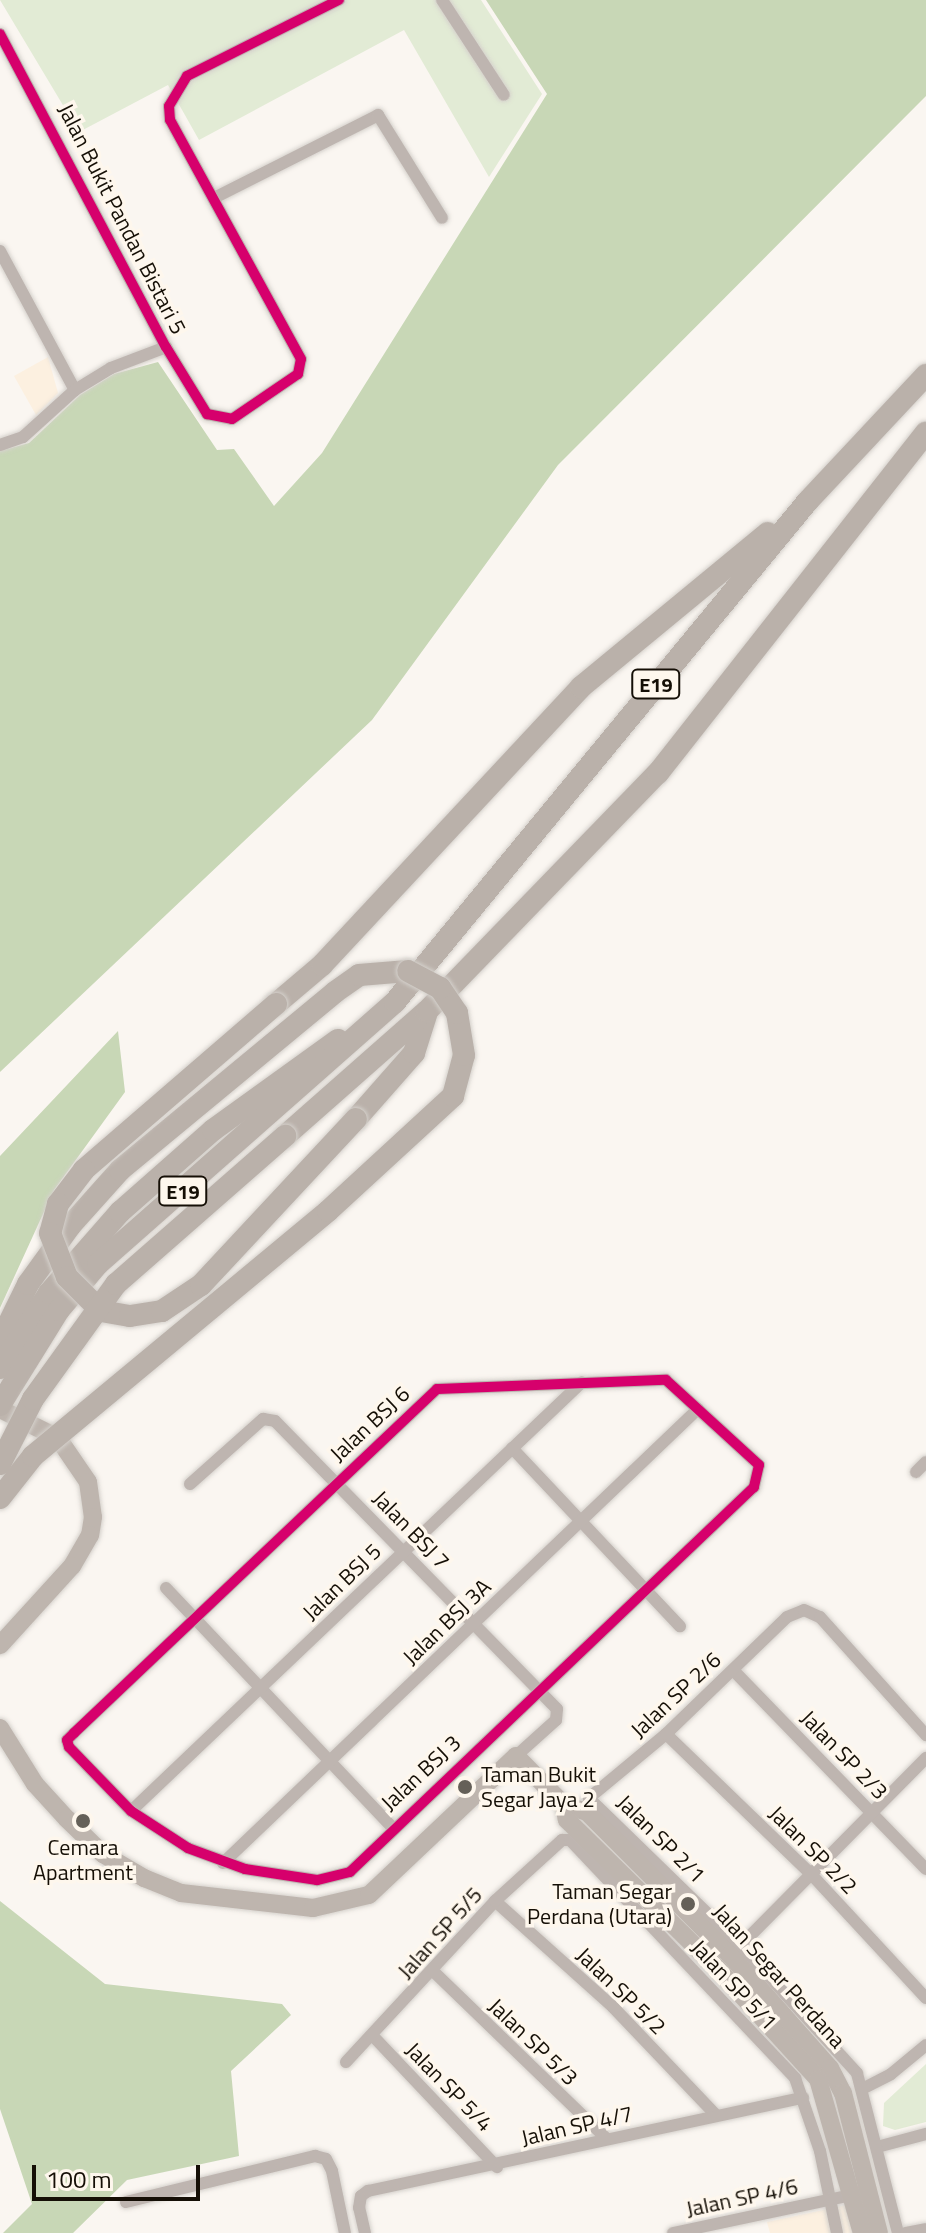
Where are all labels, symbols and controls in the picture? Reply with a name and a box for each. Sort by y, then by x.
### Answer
street label: Jalan Bukit Pandan Bistari 5 [52,99,192,339]
road number: E19 [630,668,682,700]
road number: E19 [157,1175,209,1207]
street label: Jalan BSJ 6 [325,1381,415,1467]
street label: Jalan BSJ 7 [367,1485,455,1575]
street label: Jalan BSJ 5 [297,1538,387,1626]
street label: Jalan BSJ 3A [398,1574,496,1670]
street label: Jalan SP 2/6 [625,1647,727,1743]
street label: Jalan SP 2/3 [795,1705,893,1805]
street label: Jalan BSJ 3 [376,1730,466,1816]
place label: Taman Bukit Segar Jaya 2 [481,1761,596,1812]
marker: Taman Bukit Segar Jaya 2 [456,1778,474,1796]
street label: Jalan SP 2/1 [611,1789,711,1889]
street label: Jalan SP 2/2 [763,1800,863,1900]
marker: Cemara Apartment [74,1812,92,1830]
place label: Cemara Apartment [33,1834,133,1886]
place label: Taman Segar Perdana (Utara) [527,1878,672,1930]
street label: Jalan SP 5/5 [392,1882,488,1984]
marker: Taman Segar Perdana (Utara) [679,1895,697,1913]
street label: Jalan Segar Perdana [707,1898,851,2054]
street label: Jalan SP 5/1 [686,1934,782,2036]
street label: Jalan SP 5/2 [571,1942,671,2040]
street label: Jalan SP 5/3 [483,1993,583,2091]
street label: Jalan SP 5/4 [400,2037,498,2137]
street label: Jalan SP 4/7 [519,2100,635,2152]
scale bar [36,2149,204,2199]
text: 100 m [46,2161,112,2197]
street label: Jalan SP 4/6 [684,2173,800,2223]

